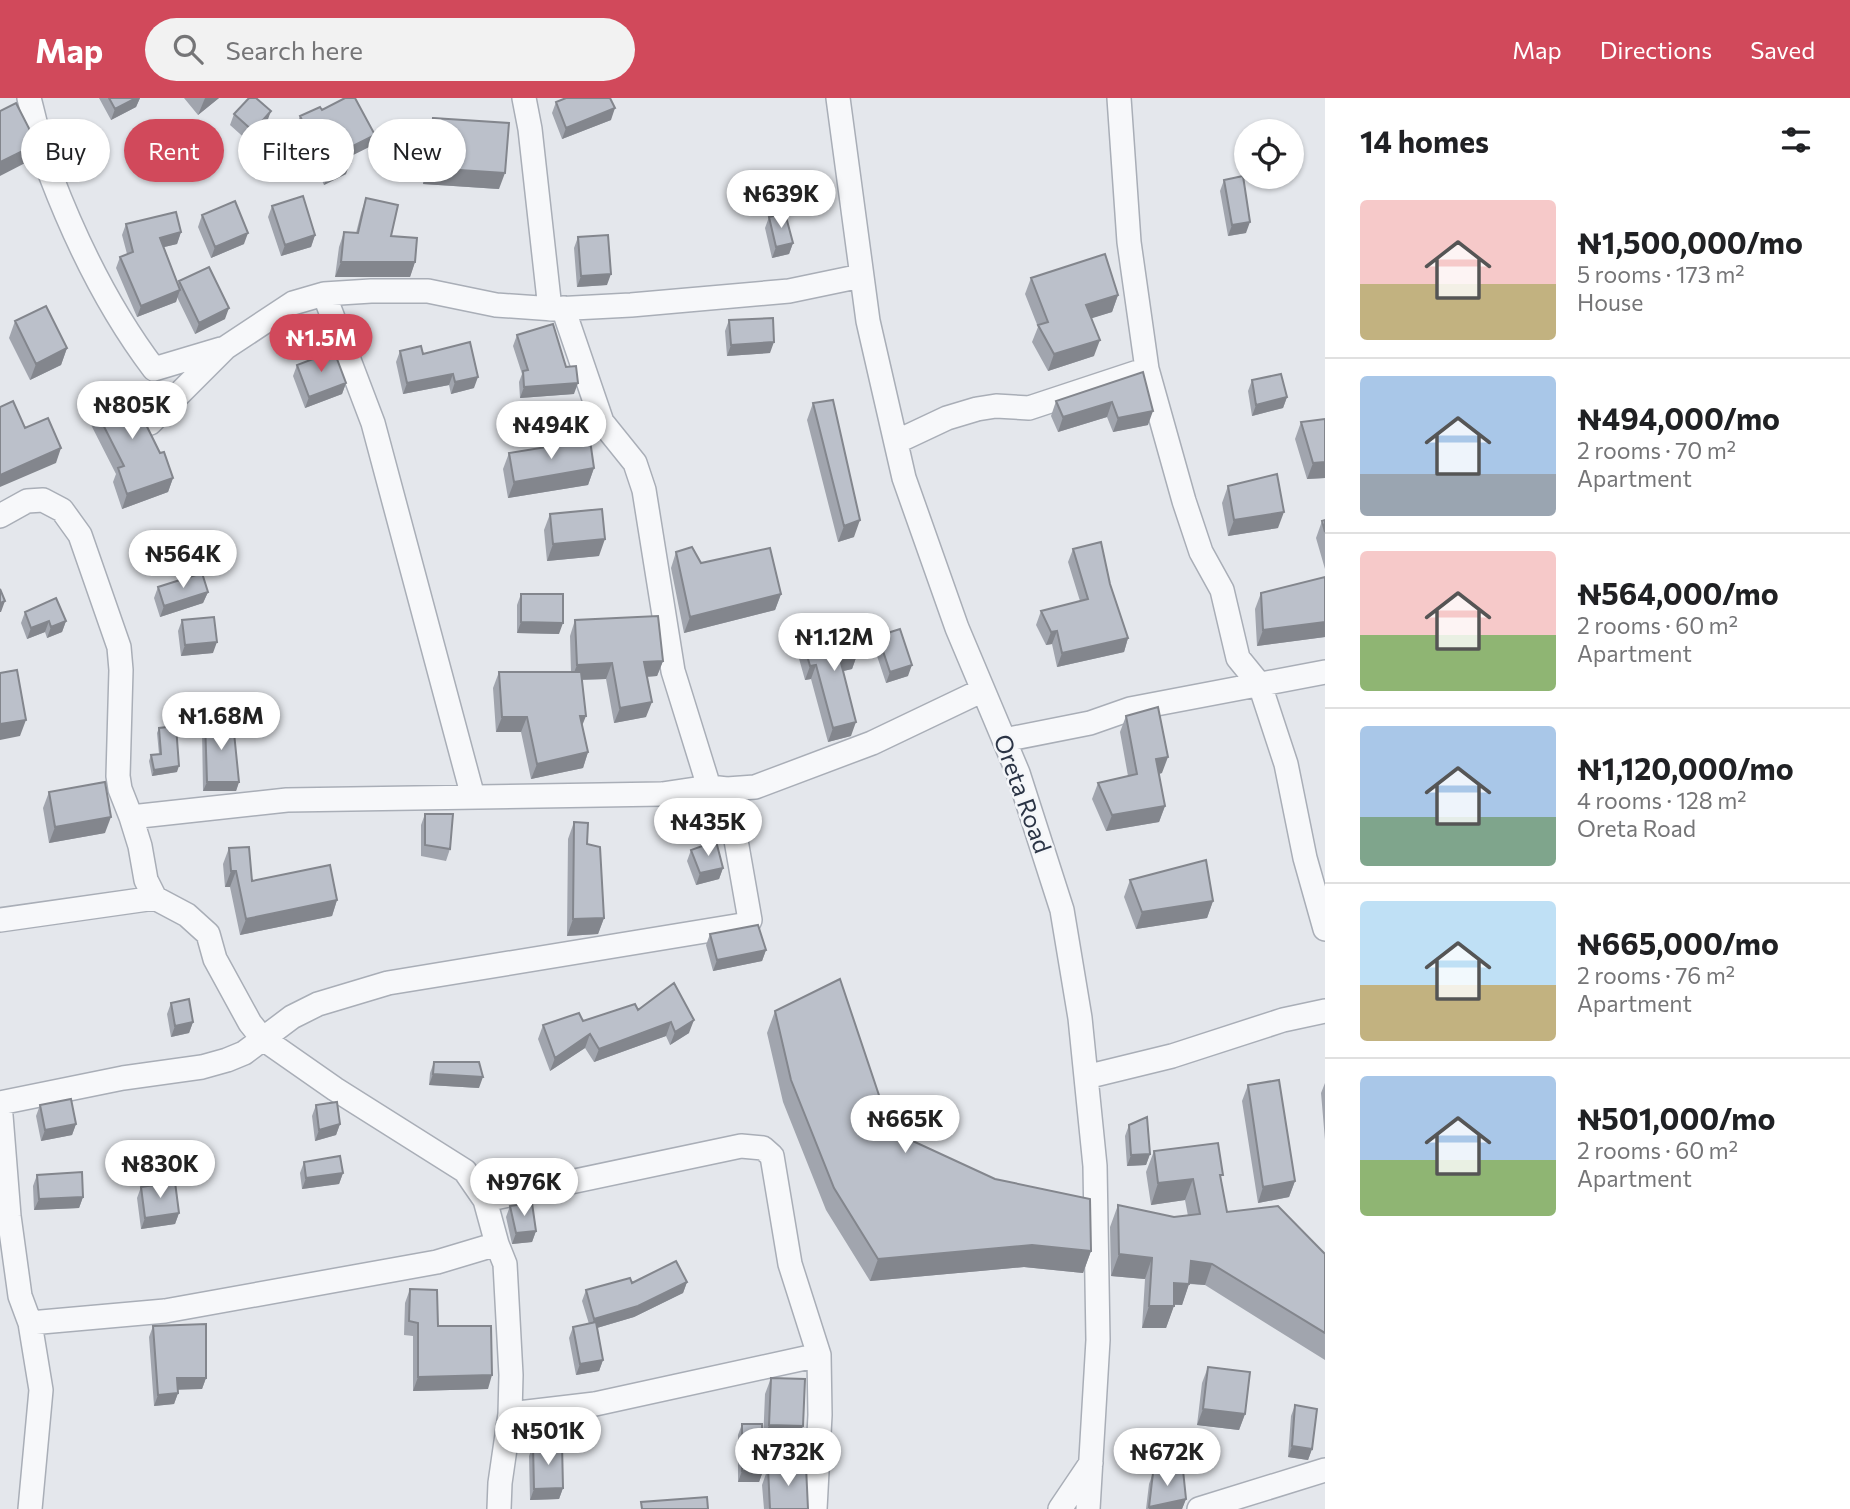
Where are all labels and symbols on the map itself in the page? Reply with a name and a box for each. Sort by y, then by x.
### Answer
pin: ₦639K [732,170,830,230]
pin: ₦1.5M [272,314,370,374]
pin: ₦805K [83,382,181,441]
pin: ₦494K [502,402,600,461]
pin: ₦564K [134,531,232,590]
pin: ₦1.12M [777,614,891,673]
pin: ₦1.68M [164,692,278,752]
street label: Oreta Road [989,730,1058,857]
pin: ₦435K [659,798,757,858]
pin: ₦665K [856,1096,954,1155]
pin: ₦830K [111,1140,209,1200]
pin: ₦976K [475,1158,573,1218]
pin: ₦501K [499,1408,597,1467]
pin: ₦732K [739,1428,837,1488]
pin: ₦672K [1118,1428,1216,1488]

